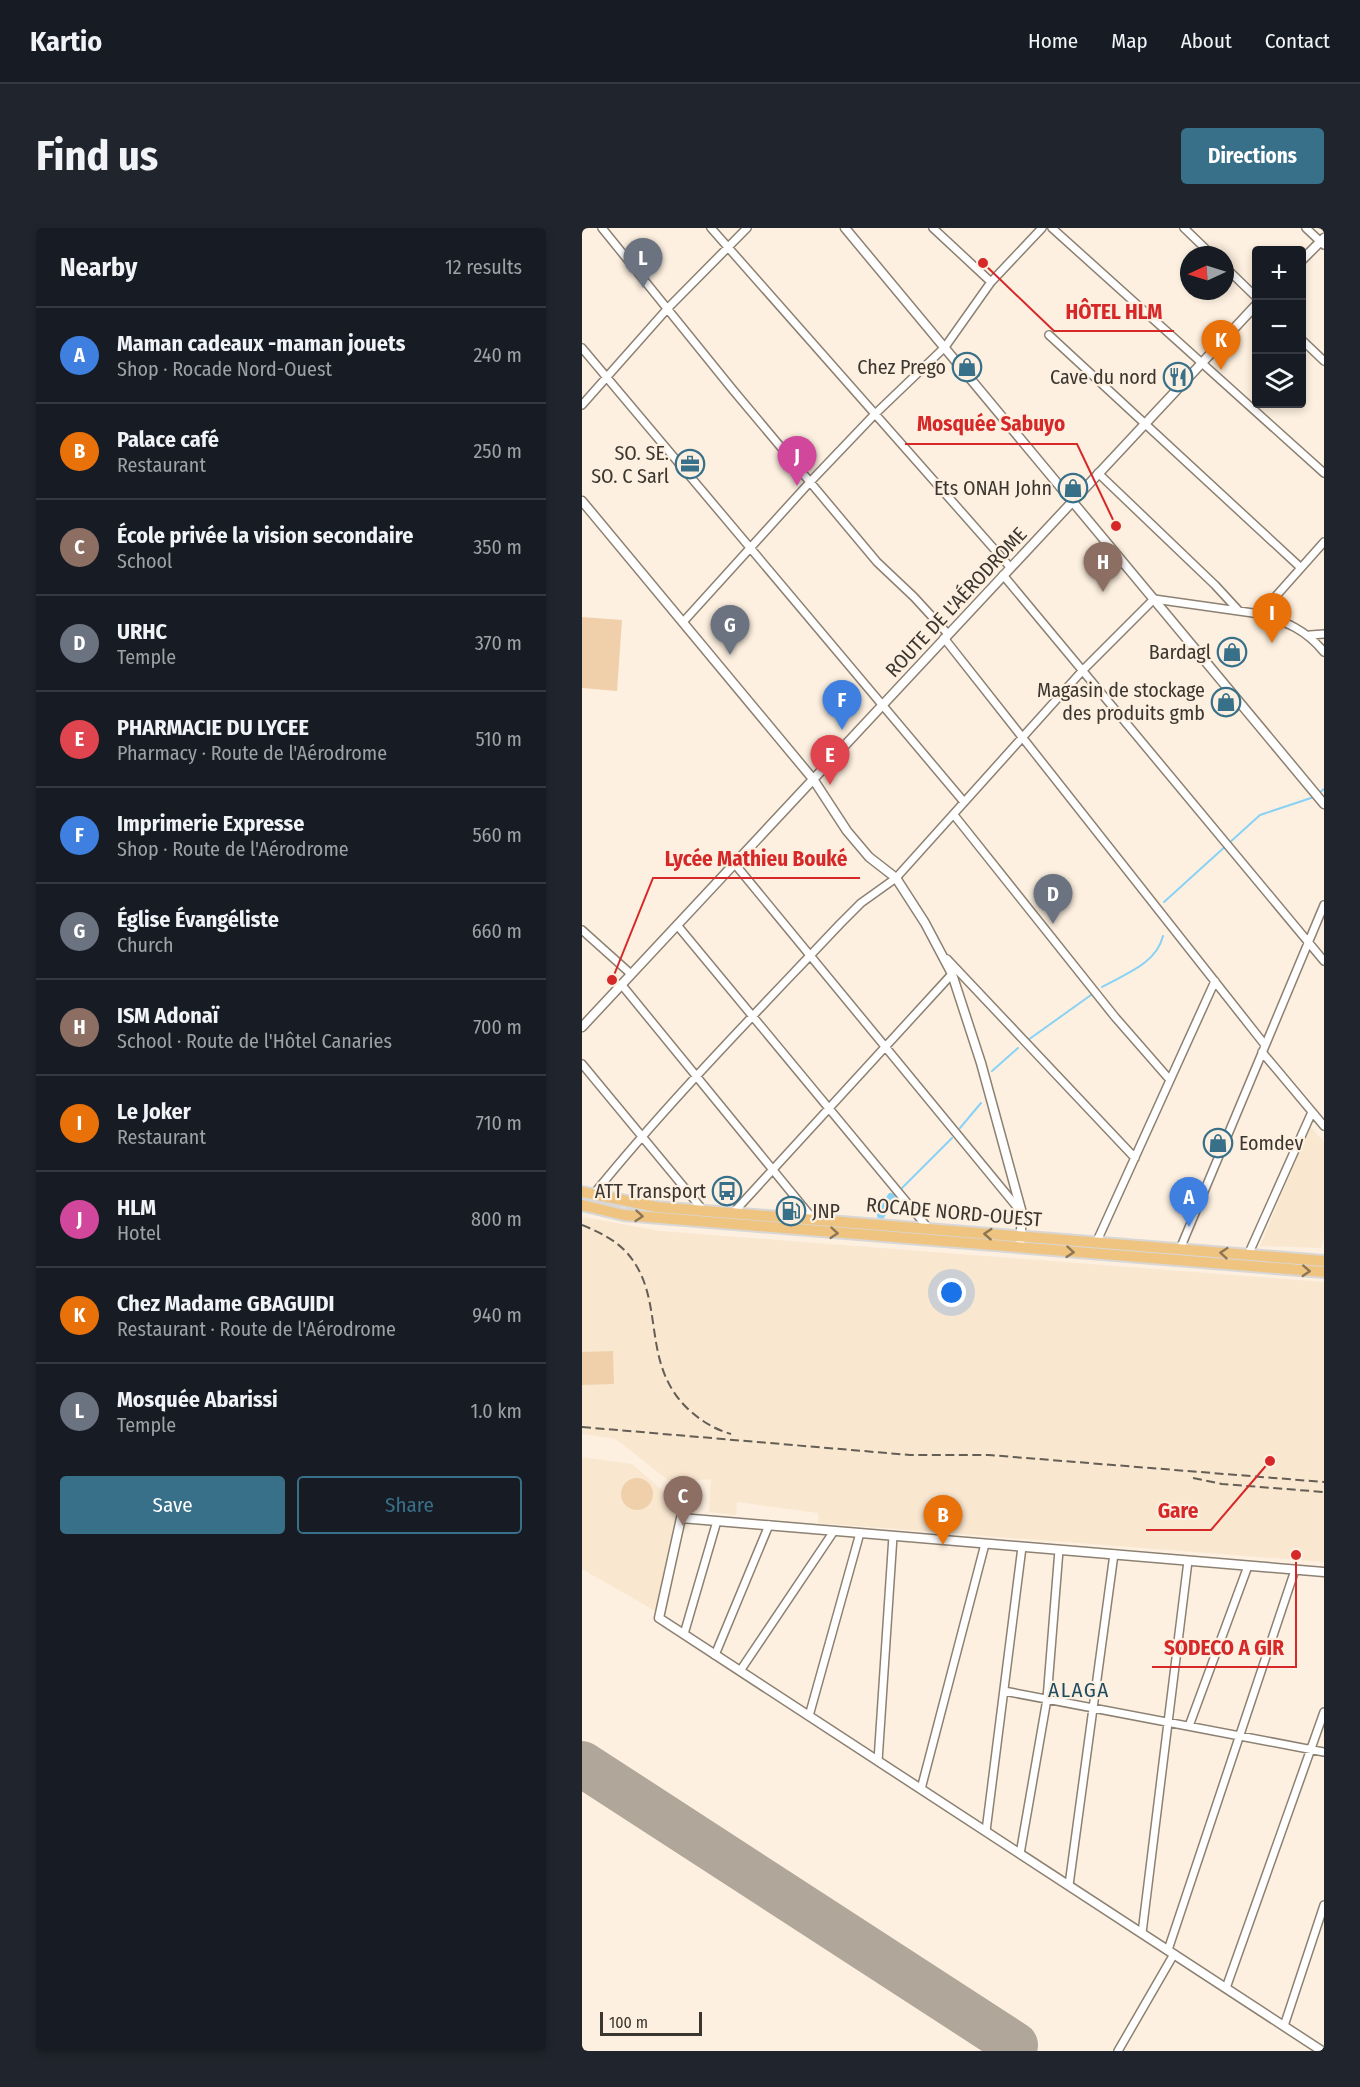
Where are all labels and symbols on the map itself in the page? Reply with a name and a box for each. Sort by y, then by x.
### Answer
pin: L [624,238,662,288]
north arrow [1180,246,1234,300]
callout: HÔTEL HLM [1054,292,1174,331]
text: HÔTEL HLM [1066,298,1162,325]
pin: K [1202,320,1240,370]
shop icon: Chez Prego [951,351,983,383]
place label: Chez Prego [857,355,946,379]
restaurant icon: Cave du nord [1162,361,1194,393]
place label: Cave du nord [1050,365,1157,389]
callout: Mosquée Sabuyo [905,405,1077,444]
text: Mosquée Sabuyo [917,411,1065,437]
pin: J [778,436,816,486]
place label: SO. SE. SO. C Sarl [591,441,669,488]
office icon: SO. SE. SO. C Sarl [674,448,706,480]
shop icon: Ets ONAH John [1057,472,1089,504]
place label: Ets ONAH John [934,476,1052,500]
street label: ROUTE DE L'AÉRODROME [880,522,1032,682]
pin: H [1084,542,1122,592]
pin: I [1252,594,1292,643]
pin: G [710,606,750,655]
shop icon: Bardagl [1216,636,1248,668]
place label: Bardagl [1149,640,1211,664]
place label: Magasin de stockage des produits gmb [1037,678,1205,725]
pin: F [822,680,862,730]
shop icon: Magasin de stockage des produits gmb [1210,686,1242,718]
pin: E [810,736,850,785]
callout: Lycée Mathieu Bouké [653,839,860,878]
text: Lycée Mathieu Bouké [665,846,848,872]
pin: D [1034,874,1072,924]
shop icon: Eomdev [1202,1127,1234,1159]
place label: Eomdev [1239,1131,1303,1155]
bus stop icon: ATT Transport [711,1175,743,1207]
pin: A [1170,1178,1208,1227]
place label: ATT Transport [595,1179,706,1203]
street label: ROCADE NORD-OUEST [865,1192,1044,1232]
fuel station icon: JNP [775,1195,807,1227]
place label: JNP [812,1199,840,1223]
one-way arrow [635,1209,644,1222]
one-way arrow [829,1226,838,1239]
one-way arrow [983,1227,992,1240]
one-way arrow [1065,1245,1074,1258]
one-way arrow [1219,1247,1228,1260]
one-way arrow [1302,1265,1311,1278]
your location [937,1278,966,1307]
pin: C [664,1476,702,1526]
callout: Gare [1146,1491,1211,1530]
pin: B [924,1496,962,1545]
text: Gare [1158,1498,1199,1524]
callout: SODECO A GIR [1152,1628,1296,1667]
text: SODECO A GIR [1164,1635,1284,1661]
district label: ALAGA [1048,1677,1110,1703]
scale bar [600,2009,702,2036]

